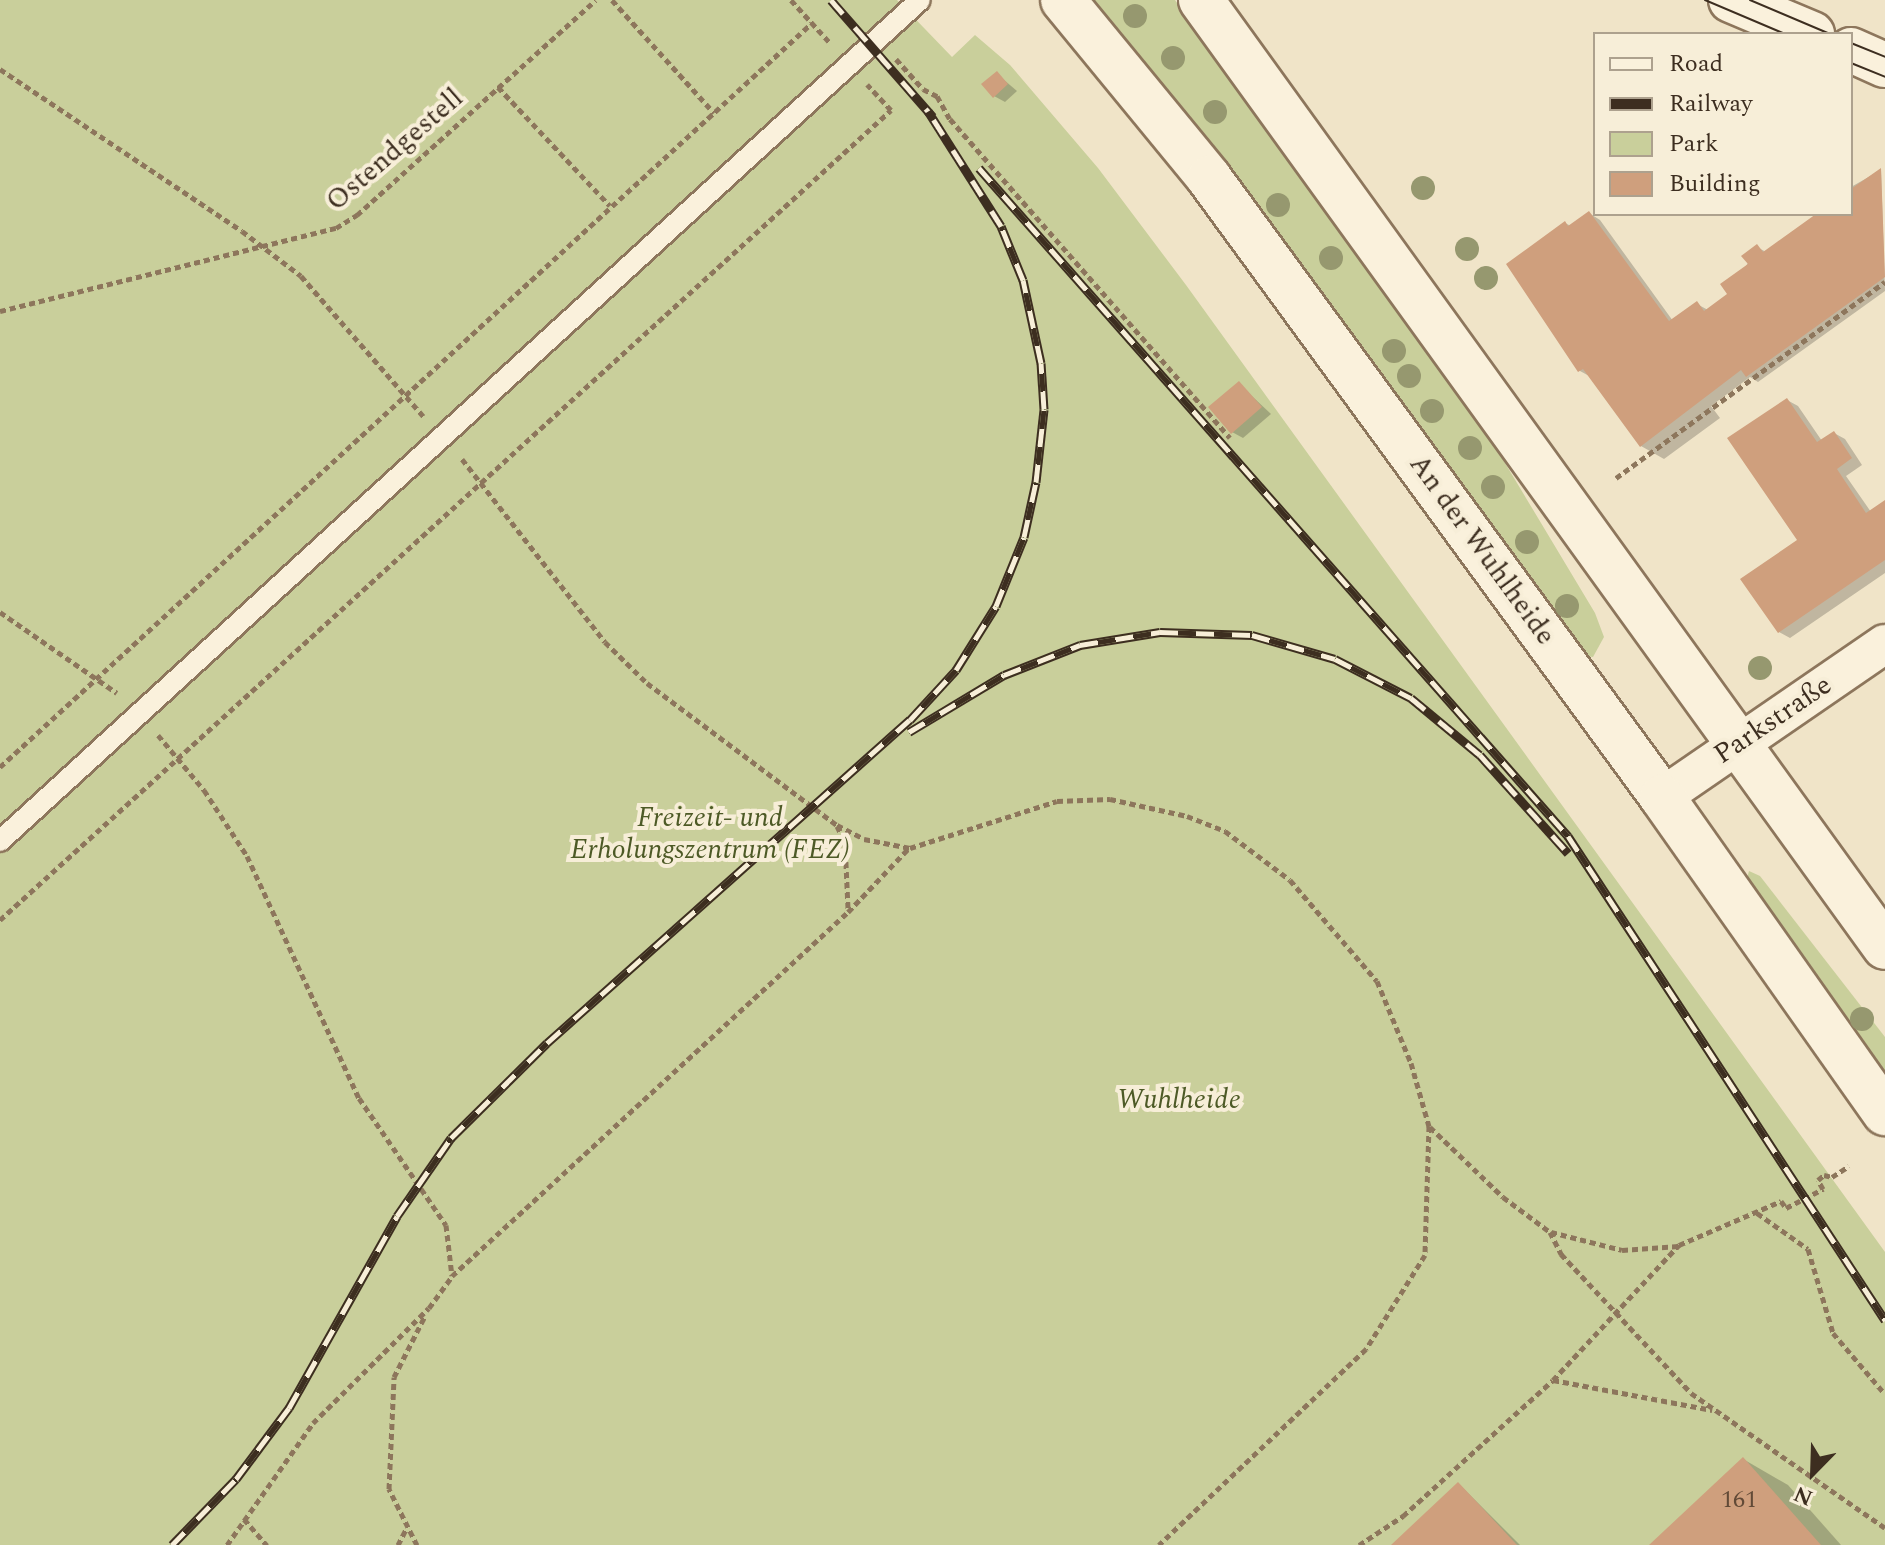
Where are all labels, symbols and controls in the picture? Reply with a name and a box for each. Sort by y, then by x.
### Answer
legend [1593,32,1853,216]
text: Road [1669,46,1723,82]
street label: Ostendgestell [320,82,470,218]
text: Railway [1669,86,1753,122]
text: Park [1669,126,1719,162]
text: Building [1669,166,1761,202]
street label: An der Wuhlheide [1402,448,1562,652]
street label: Parkstraße [1708,668,1838,772]
park label: Freizeit- und Erholungszentrum (FEZ) [570,801,850,867]
park label: Wuhlheide [1117,1083,1241,1117]
north arrow [1773,1433,1853,1513]
text: N [1789,1477,1818,1514]
house number: 161 [1721,1487,1757,1515]

